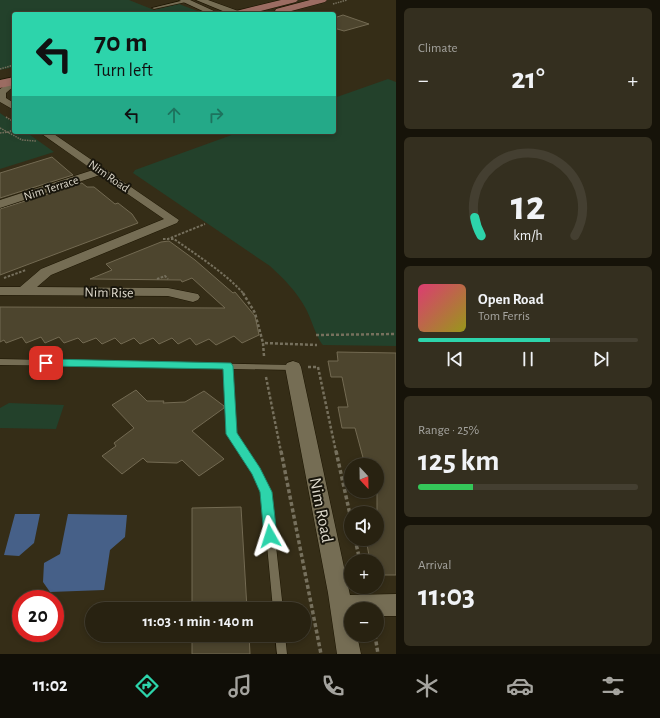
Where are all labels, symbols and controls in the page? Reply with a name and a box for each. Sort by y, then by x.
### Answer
icon: left [28,28,80,80]
text: 70 m [94,29,148,57]
text: Climate [418,42,457,55]
text: Turn left [94,62,153,80]
text: 21° [511,64,545,94]
text: − [418,69,429,91]
text: + [627,69,638,91]
icon: left [121,104,143,126]
icon: ahead [163,104,185,126]
icon: right [205,104,227,126]
street label: Nim Road [86,158,132,194]
street label: Nim Terrace [22,174,80,202]
text: 12 [511,186,545,227]
text: km/h [513,228,543,242]
street label: Nim Rise [84,286,134,300]
text: Open Road [478,292,544,307]
text: Tom Ferris [478,310,530,323]
pin [29,346,63,380]
icon: previous [444,348,466,370]
icon: pause [517,348,539,370]
icon: next [590,348,612,370]
icon: arrive [35,352,57,374]
text: Range · 25% [418,424,479,437]
text: 125 km [418,446,499,476]
north arrow [344,458,384,498]
map controls [344,458,384,642]
street label: Nim Road [307,476,336,544]
button: sound [344,506,384,546]
position arrow [249,515,291,557]
button: + [344,554,384,594]
text: Arrival [418,559,451,572]
text: 11:03 [418,581,475,611]
speed limit sign: 20 [12,590,64,642]
button: − [344,602,384,642]
text: 11:03 · 1 min · 140 m [142,614,254,629]
icon: directions [133,672,161,700]
icon: music [226,672,254,700]
icon: phone [319,672,347,700]
icon: climate [413,672,441,700]
icon: car [506,672,534,700]
icon: filters [599,672,627,700]
text: 11:02 [33,677,68,695]

